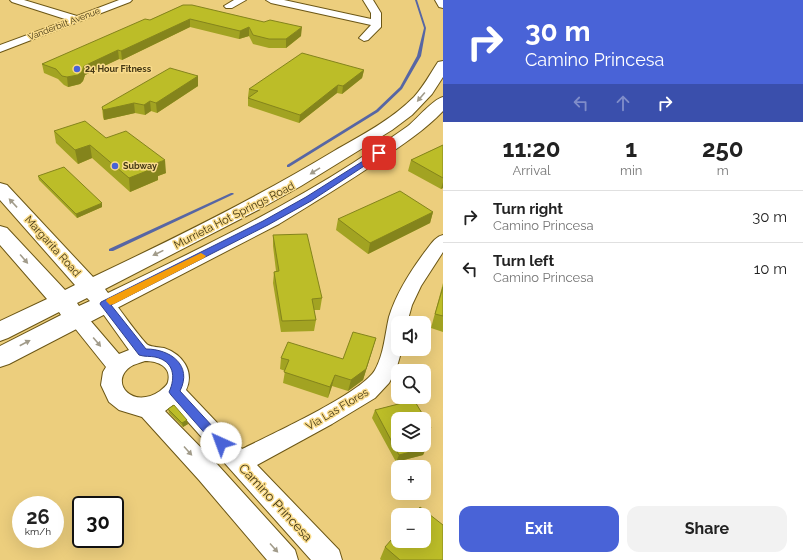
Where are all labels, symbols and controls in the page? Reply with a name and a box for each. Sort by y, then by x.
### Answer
street label: Vanderbilt Avenue [27,5,102,42]
text: 30 m [525,15,591,48]
icon: right [459,16,511,68]
text: Camino Princesa [525,49,664,70]
marker: 24 Hour Fitness [72,64,82,74]
place label: 24 Hour Fitness [85,64,152,74]
one-way arrow [416,91,425,102]
icon: left [570,92,592,114]
icon: ahead [612,92,634,114]
icon: right [654,92,676,114]
text: 11:20 [503,134,560,163]
text: 1 [625,134,637,163]
text: 250 [702,134,743,163]
pin [362,136,396,170]
icon: arrive [368,142,390,164]
marker: Subway [110,161,120,171]
place label: Subway [123,161,157,171]
text: Arrival [512,163,551,178]
text: min [620,163,642,178]
text: m [717,163,729,178]
one-way arrow [310,167,320,175]
street label: Murrieta Hot Springs Road [172,179,297,252]
one-way arrow [8,198,18,208]
text: Turn right [493,200,563,218]
icon: right [459,206,481,228]
text: 30 m [752,208,787,226]
street label: Margarita Road [22,213,83,279]
text: Camino Princesa [493,218,594,233]
one-way arrow [152,250,164,256]
text: Turn left [493,252,554,270]
one-way arrow [19,254,28,264]
icon: left [459,258,481,280]
text: 10 m [754,260,787,278]
text: Camino Princesa [493,270,594,285]
map controls [391,316,431,548]
button: sound [391,316,431,356]
one-way arrow [92,336,101,347]
one-way arrow [20,340,31,347]
button: search [391,364,431,404]
street label: Via Las Flores [304,386,371,433]
button: layers [391,412,431,452]
position arrow [200,422,242,464]
one-way arrow [184,445,193,456]
street label: Camino Princesa [236,460,315,544]
button: + [391,460,431,500]
speed limit sign: 30 [72,496,124,548]
text: 26 [26,505,50,529]
button: Exit [459,506,619,552]
button: Share [627,506,787,552]
button: − [391,508,431,548]
text: km/h [25,526,51,537]
one-way arrow [270,543,279,553]

